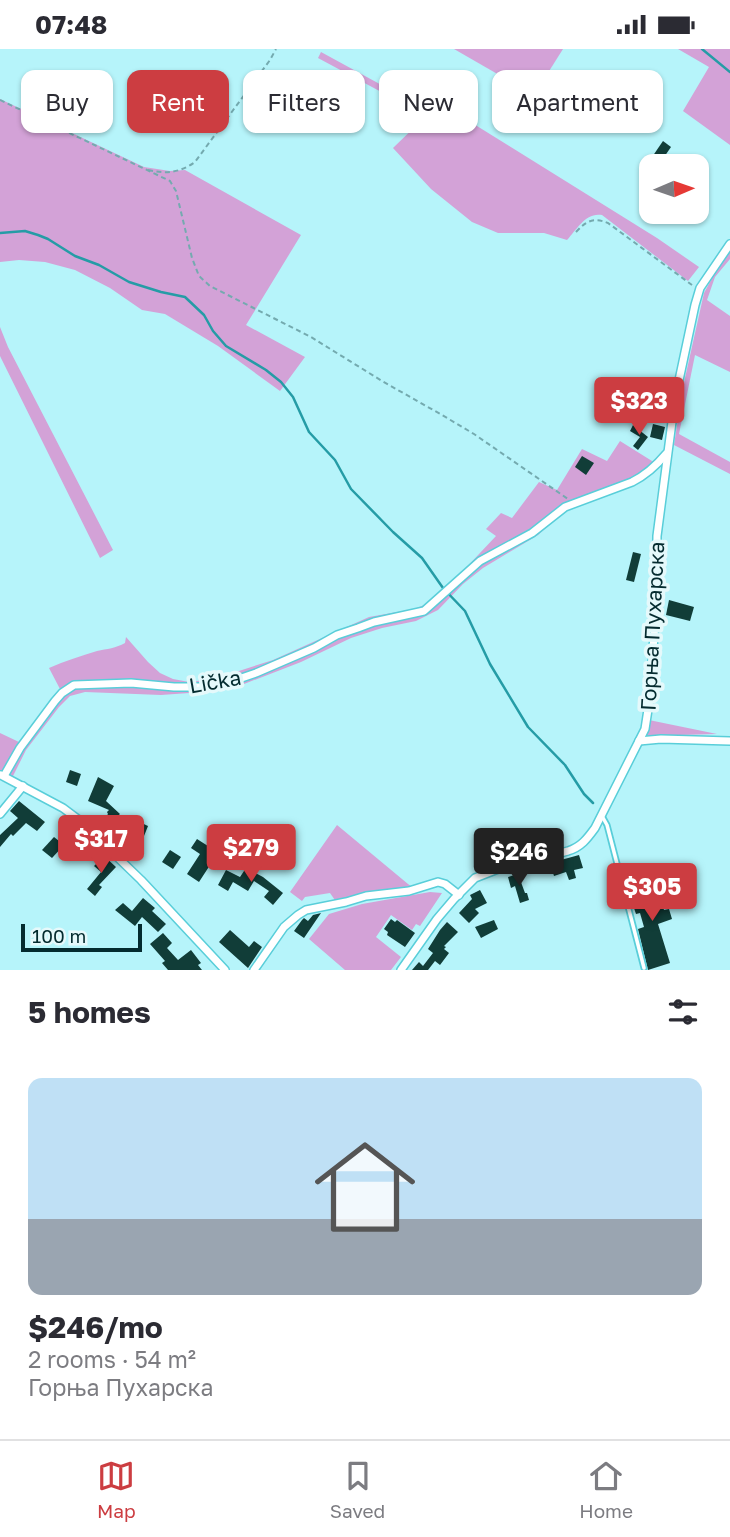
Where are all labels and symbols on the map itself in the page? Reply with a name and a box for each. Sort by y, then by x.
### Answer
north arrow [639,154,709,224]
pin: $323 [598,377,680,437]
street label: Горња Пухарска [635,541,669,711]
street label: Lička [187,664,243,698]
pin: $317 [60,815,142,875]
pin: $279 [210,825,292,884]
pin: $246 [478,829,560,888]
pin: $305 [611,863,693,923]
scale bar [21,921,142,953]

